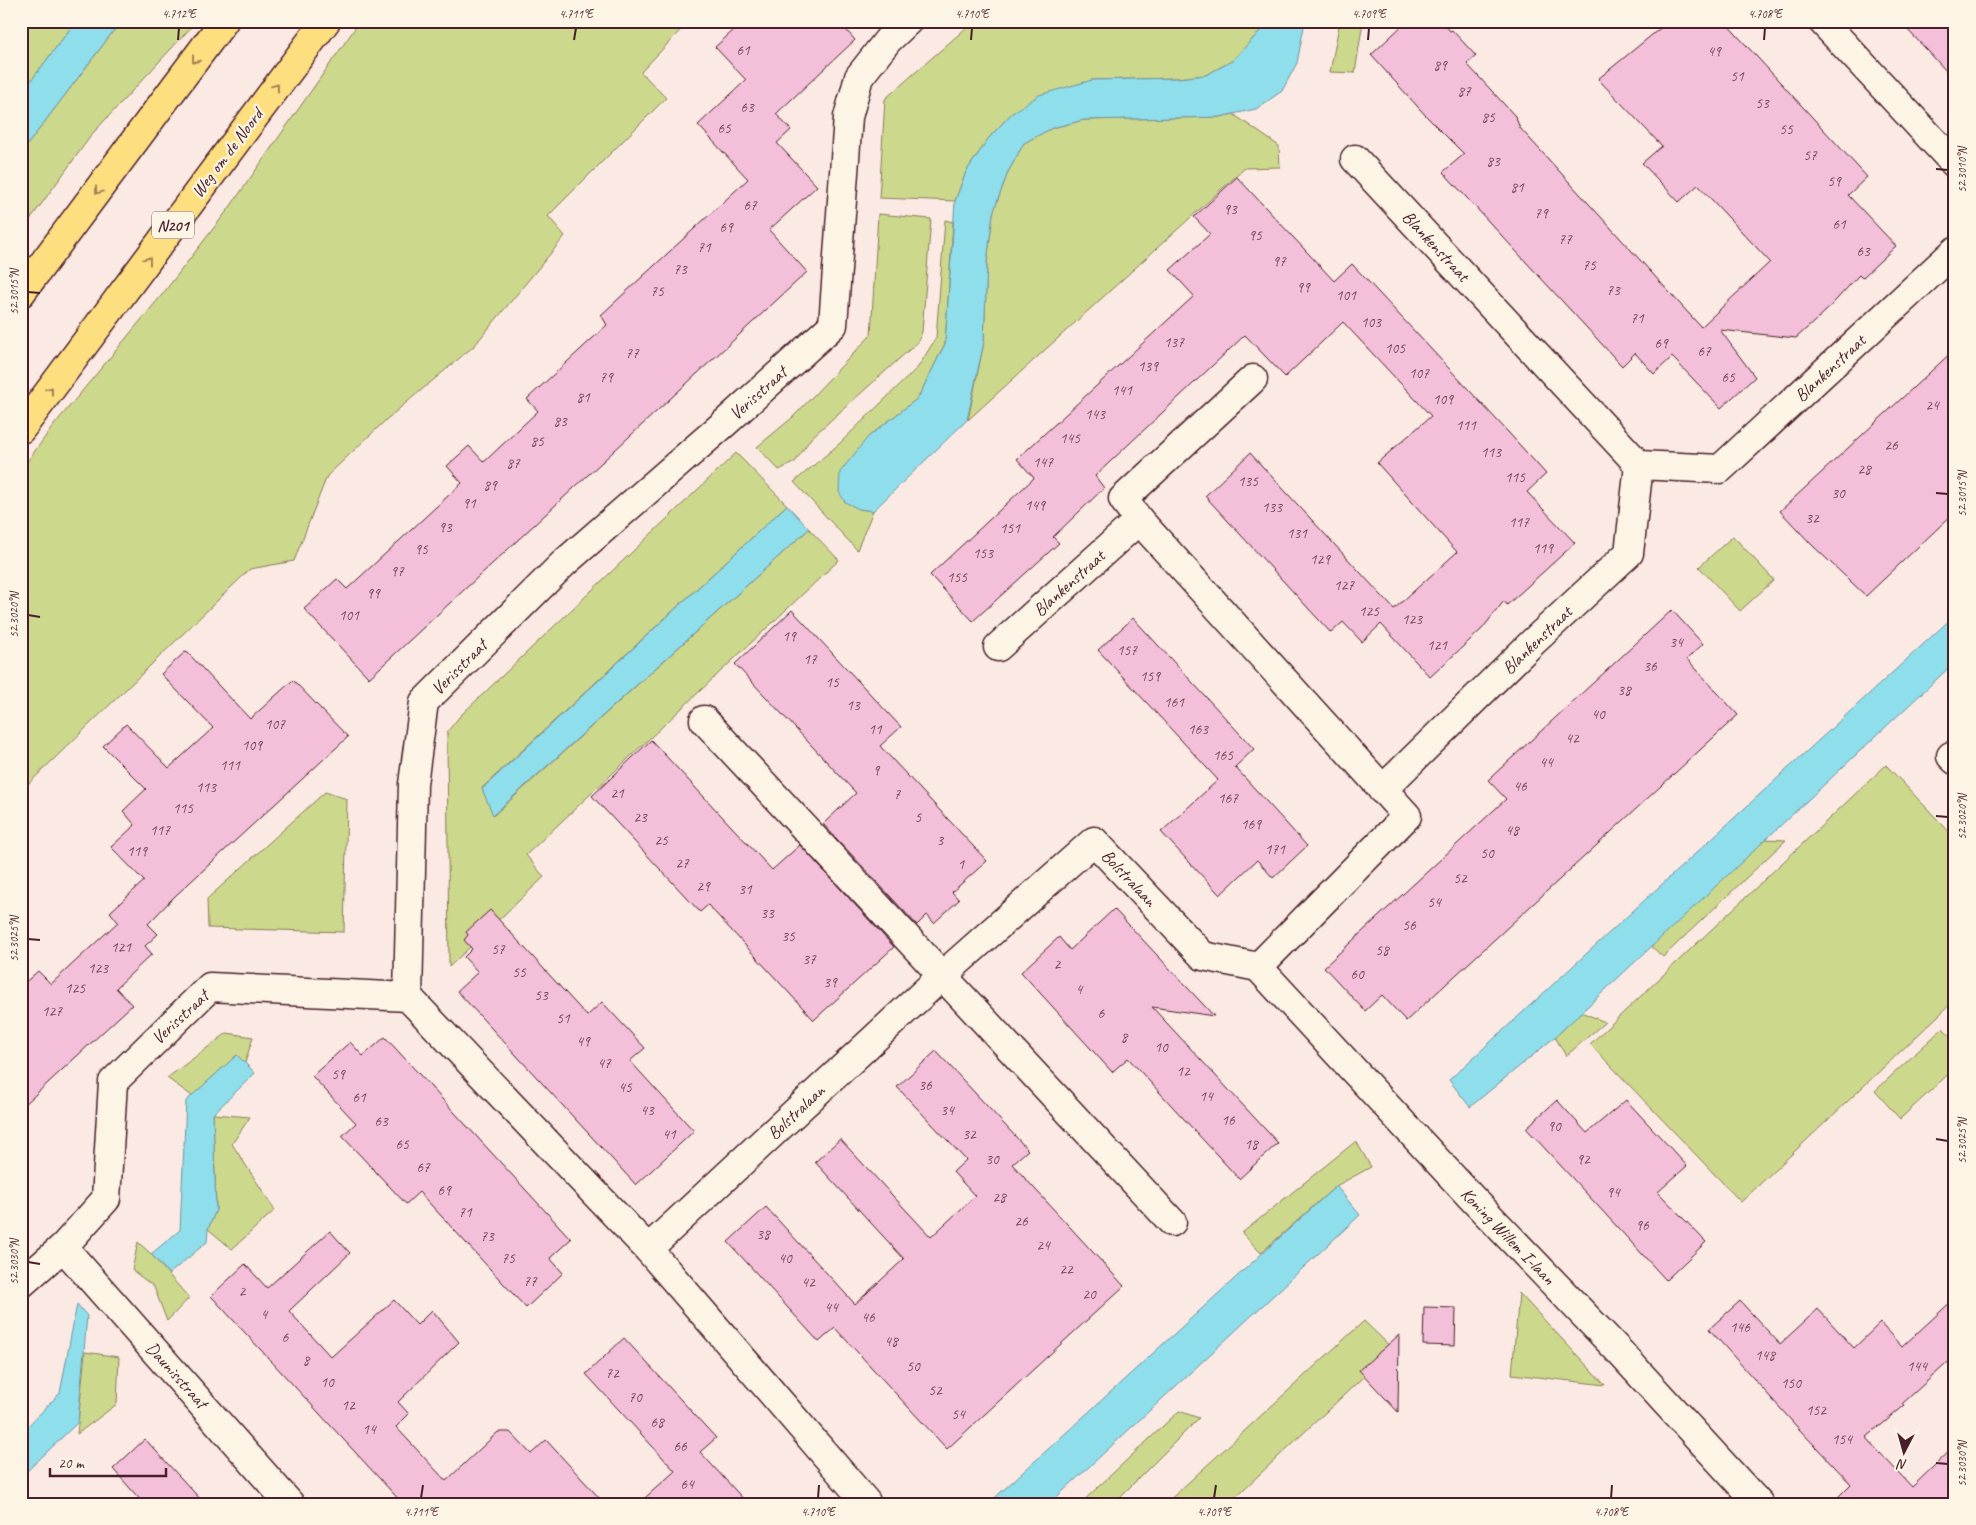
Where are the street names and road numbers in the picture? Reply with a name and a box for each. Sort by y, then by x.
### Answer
street label: Weg om de Noord [186,102,269,202]
street label: Blankenstraat [1398,206,1476,287]
road number: N201 [152,212,194,238]
street label: Blankenstraat [1790,328,1871,406]
street label: Verisstraat [725,359,794,425]
street label: Blankenstraat [1029,544,1111,621]
street label: Blankenstraat [1497,600,1578,679]
street label: Verisstraat [427,632,494,699]
street label: Bolstralaan [1097,845,1162,912]
street label: Verisstraat [147,983,215,1049]
street label: Bolstralaan [763,1079,830,1144]
street label: Koning Willem I-laan [1456,1183,1561,1290]
street label: Daunisstraat [141,1337,215,1415]

